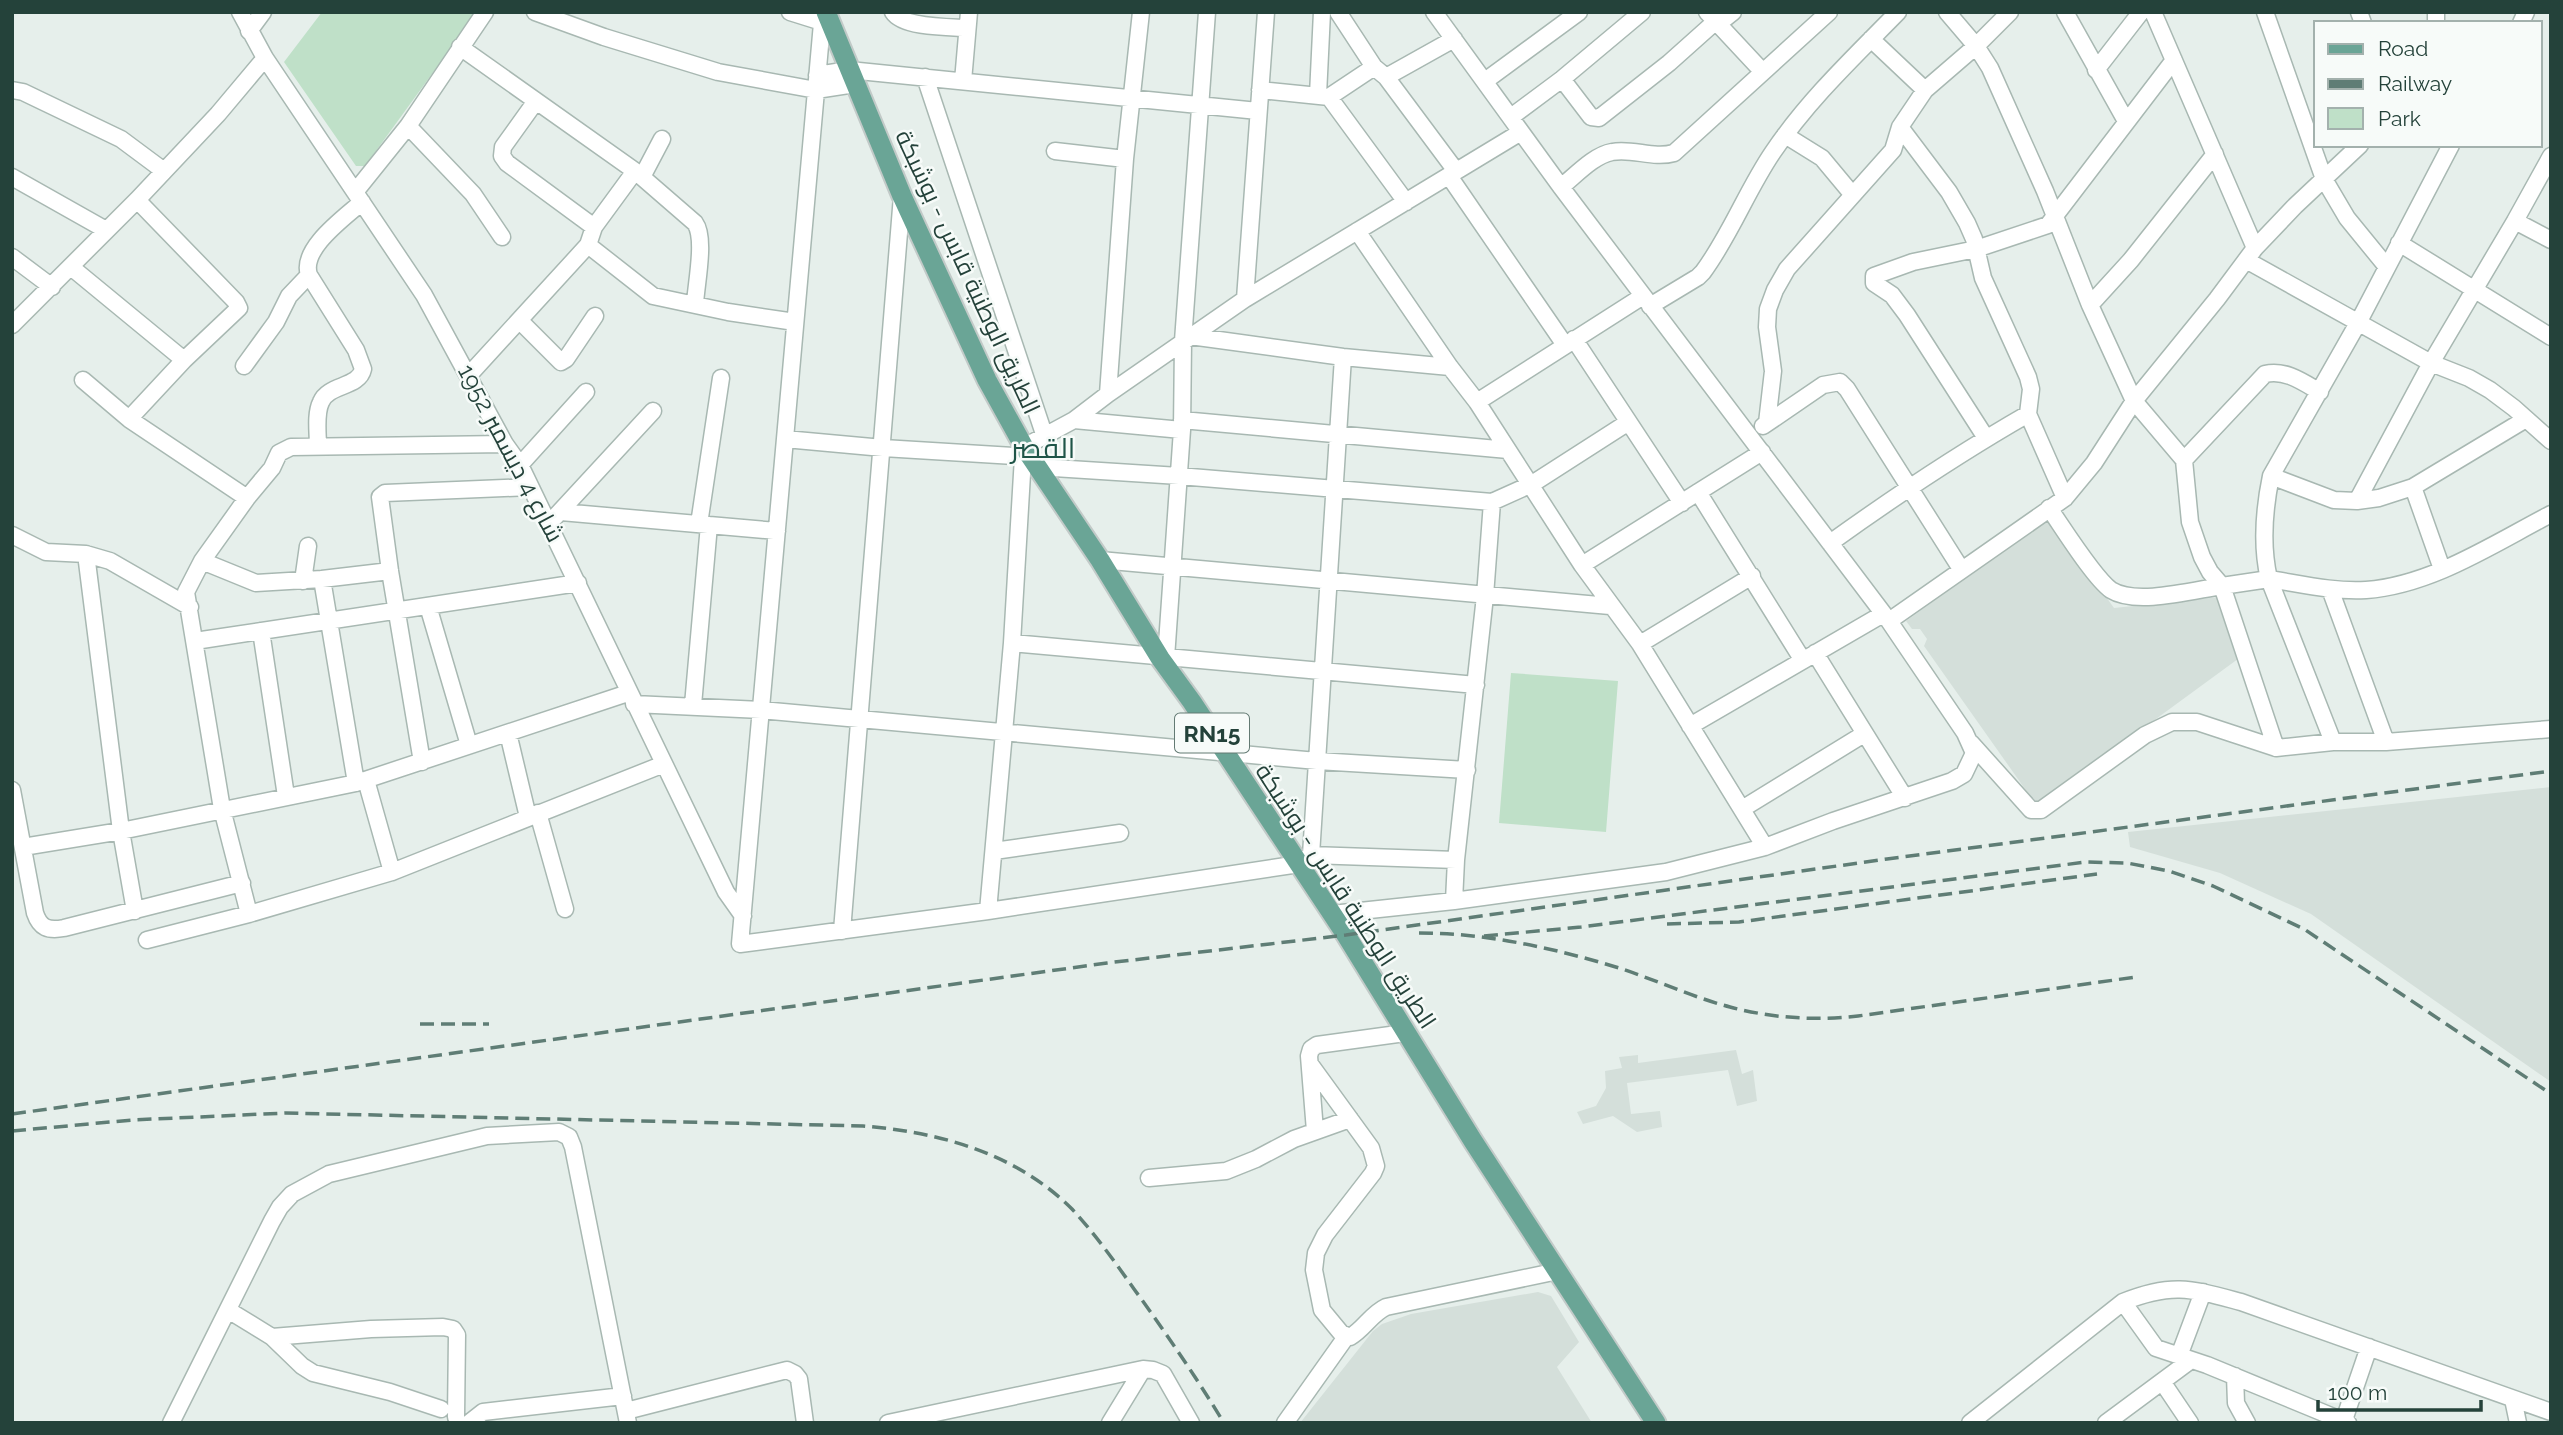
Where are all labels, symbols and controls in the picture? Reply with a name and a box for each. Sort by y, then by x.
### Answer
legend [2314,21,2542,147]
text: Road [2378,36,2428,61]
text: Railway [2378,71,2452,96]
text: Park [2378,106,2421,131]
street label: الطريق الوطنية قابس - بوشبكة [888,125,1047,419]
street label: شارع 4 ديسمبر 1952 [450,359,570,548]
district label: القصر [1009,432,1075,465]
road number: RN15 [1175,713,1249,752]
street label: الطريق الوطنية قابس - بوشبكة [1249,758,1443,1035]
scale bar [2318,1368,2481,1412]
text: 100 m [2328,1380,2387,1405]

